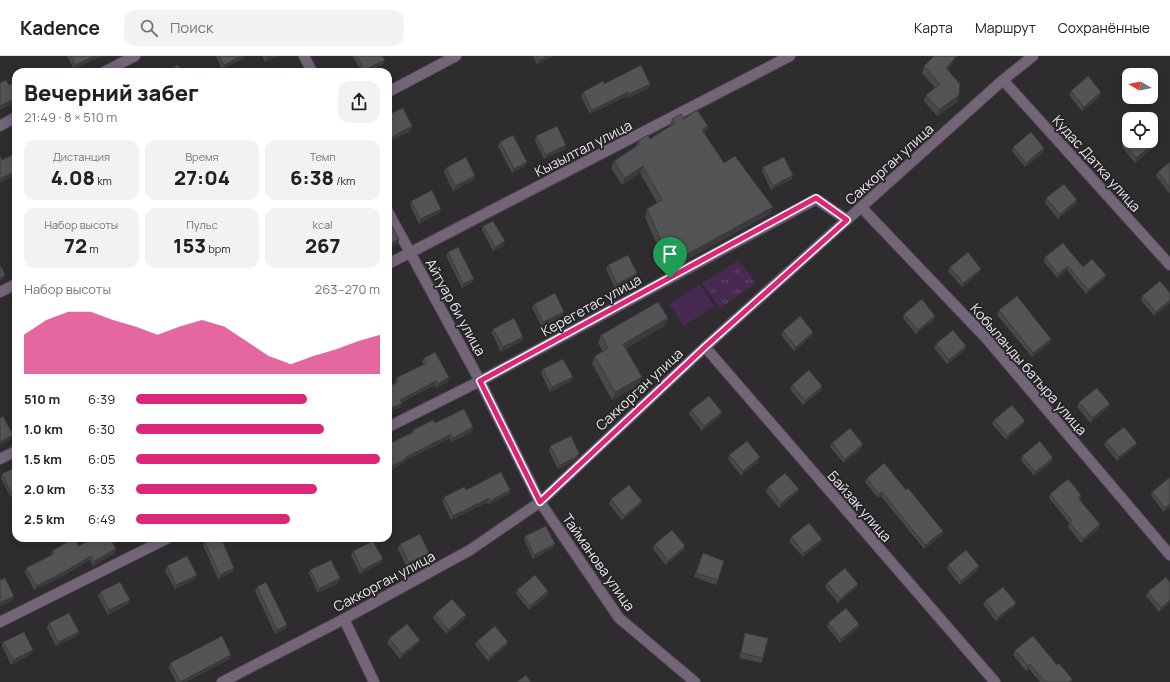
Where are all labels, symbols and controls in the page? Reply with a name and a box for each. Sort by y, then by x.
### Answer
search box [124,10,404,46]
text: Kadence [20,15,100,41]
icon: search [138,17,160,39]
text: Поиск [170,17,213,38]
text: Карта [914,18,953,37]
text: Маршрут [975,18,1036,37]
text: Сохранённые [1058,18,1150,37]
north arrow [1122,68,1158,104]
map controls [1122,68,1158,148]
text: Вечерний забег [24,78,199,108]
button: share [338,81,380,123]
text: 21:49 · 8 × 510 m [24,108,117,126]
street label: Кудас Датка улица [1049,111,1145,215]
button: locate [1122,112,1158,148]
street label: Кызылтал улица [531,115,635,181]
street label: Саккорган улица [841,119,937,209]
text: Дистанция [53,149,110,164]
text: Время [185,149,219,164]
text: Темп [310,149,336,164]
text: 4.08 [51,164,95,191]
text: 27:04 [174,164,230,191]
text: 6:38 [290,164,334,191]
text: km [95,173,112,188]
text: /km [334,173,355,188]
text: Набор высоты [44,217,118,232]
text: Пульс [186,217,218,232]
text: kcal [313,217,333,232]
text: 72 [64,232,87,259]
text: 153 [173,232,206,259]
text: 267 [305,232,340,259]
pin [653,237,687,278]
text: m [87,241,99,256]
text: bpm [206,241,231,256]
icon: arrive [659,243,681,265]
street label: Айтуар би улица [421,255,491,359]
street label: Керегетас улица [537,270,645,340]
text: Набор высоты [24,280,111,298]
text: 263–270 m [315,280,380,298]
street label: Кобыланды батыра улица [966,299,1092,439]
street label: Саккорган улица [591,344,687,434]
text: 510 m [24,390,60,408]
text: 6:39 [88,390,115,408]
text: 1.0 km [24,420,63,438]
text: 6:30 [88,420,115,438]
text: 1.5 km [24,450,62,468]
text: 6:05 [88,450,115,468]
street label: Байзак улица [824,466,896,546]
text: 2.0 km [24,480,66,498]
text: 6:33 [88,480,114,498]
text: 2.5 km [24,510,65,528]
text: 6:49 [88,510,116,528]
street label: Тайманова улица [558,510,640,614]
street label: Саккорган улица [330,546,438,616]

